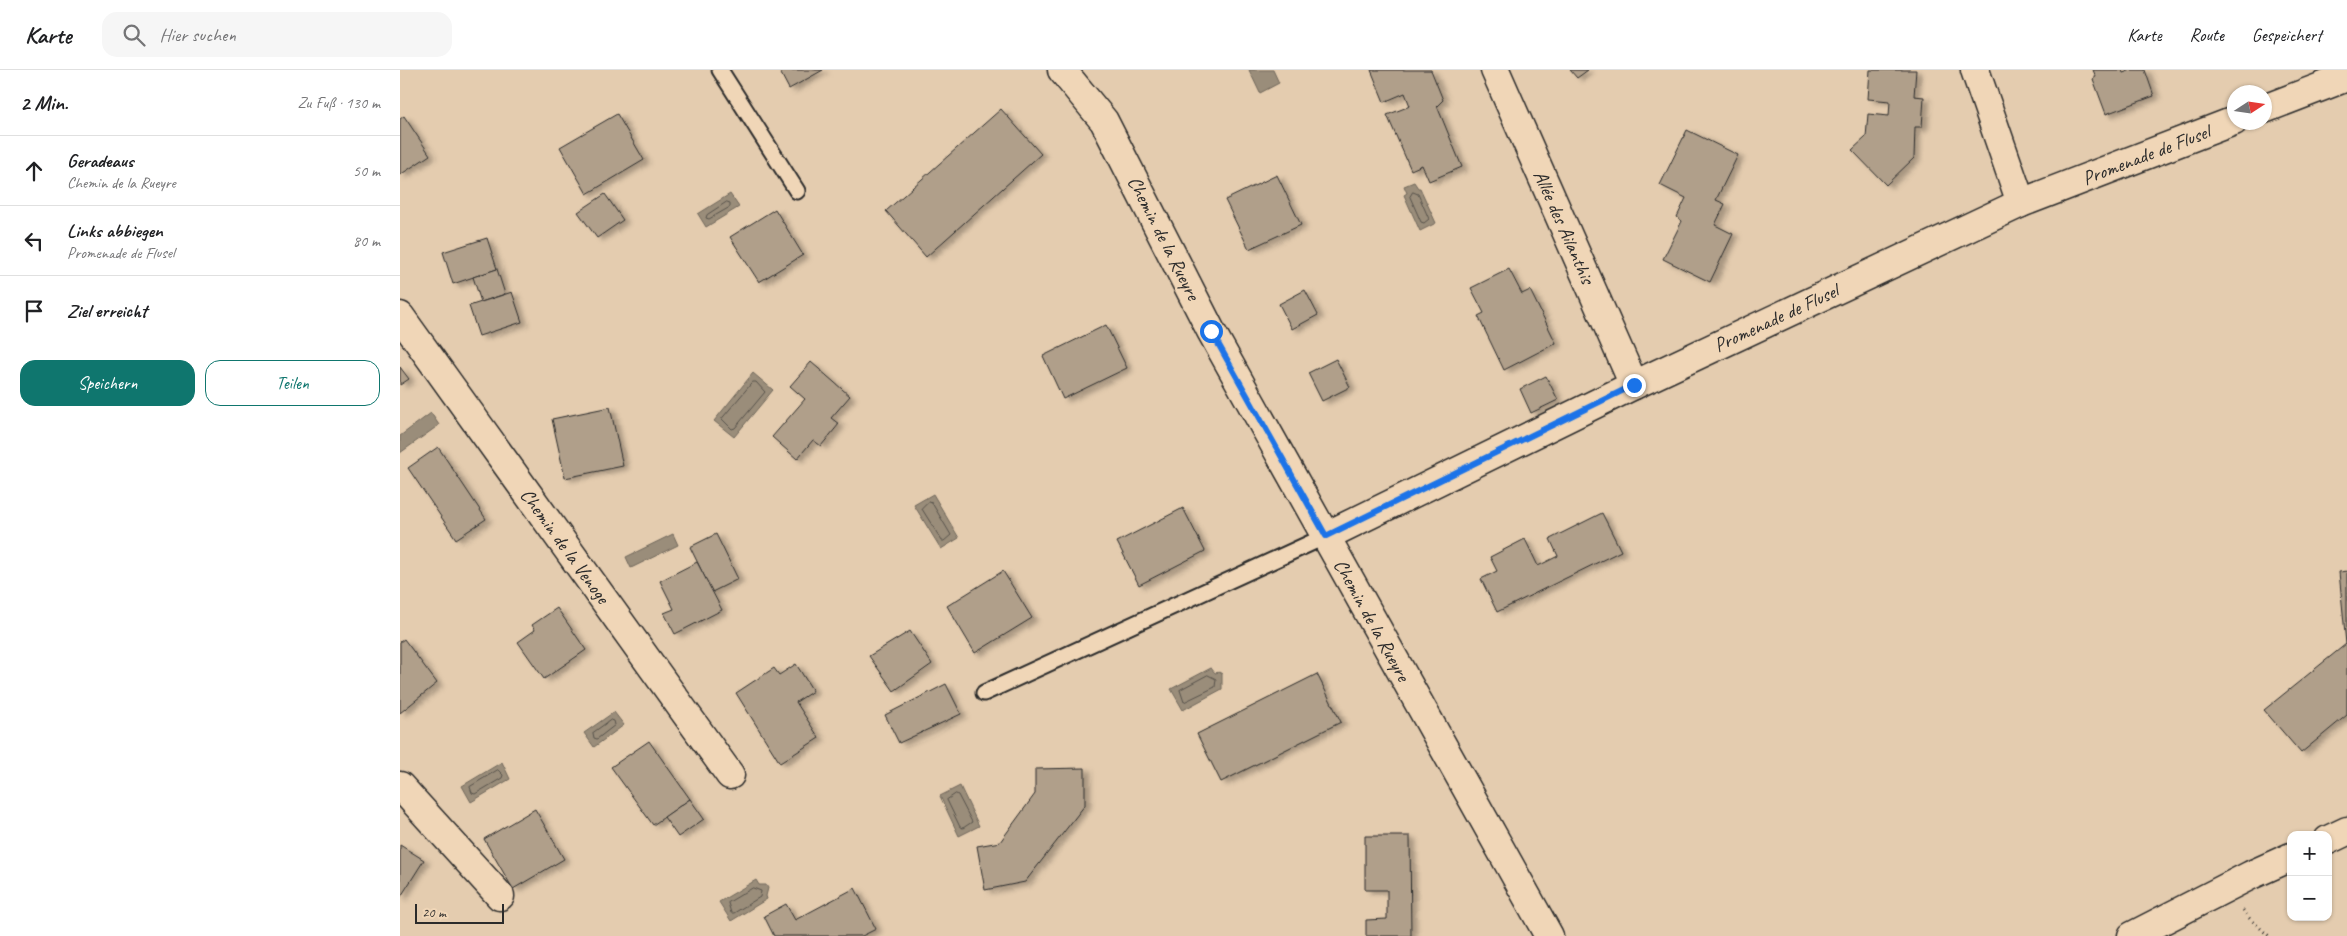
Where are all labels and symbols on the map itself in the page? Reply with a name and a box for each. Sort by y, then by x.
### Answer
north arrow [2227,85,2272,130]
street label: Promenade de Flusel [2079,118,2217,191]
street label: Allée des Ailanthis [1528,166,1601,290]
street label: Chemin de la Rueyre [1122,172,1207,306]
street label: Promenade de Flusel [1710,277,1845,358]
route start [1200,320,1223,343]
route end [1623,374,1646,397]
street label: Chemin de la Venoge [515,483,616,610]
street label: Chemin de la Rueyre [1328,554,1417,687]
scale bar [415,901,504,924]

